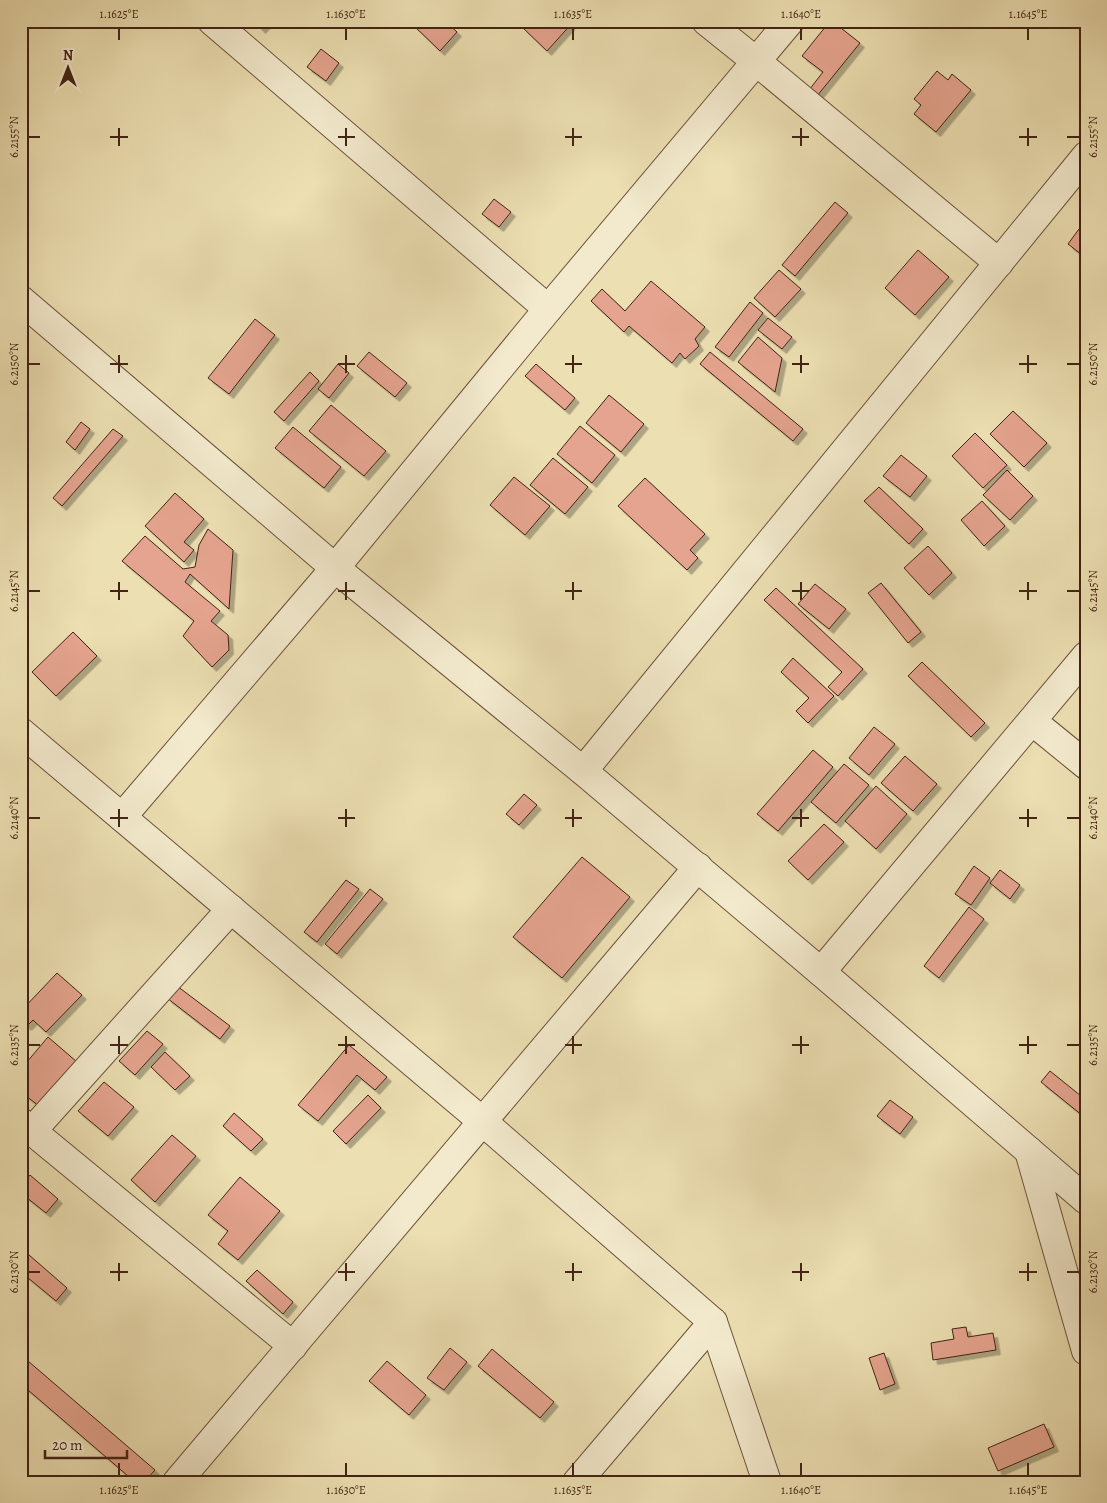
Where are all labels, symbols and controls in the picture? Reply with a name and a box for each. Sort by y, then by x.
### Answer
text: 1.1625°E [100,6,139,22]
text: 1.1630°E [326,6,366,22]
text: 1.1635°E [554,6,592,22]
text: 1.1640°E [781,6,821,22]
text: 1.1645°E [1009,6,1047,22]
north arrow [42,42,92,92]
text: N [63,46,73,65]
text: 6.2155°N [6,116,22,158]
text: 6.2155°N [1085,116,1101,158]
text: 6.2150°N [6,342,22,385]
text: 6.2150°N [1085,342,1101,385]
text: 6.2145°N [6,570,22,612]
text: 6.2145°N [1085,570,1101,612]
text: 6.2140°N [6,796,22,840]
text: 6.2140°N [1085,796,1101,840]
text: 6.2135°N [6,1024,22,1066]
text: 6.2135°N [1085,1024,1101,1066]
text: 6.2130°N [6,1250,22,1293]
text: 6.2130°N [1085,1250,1101,1293]
scale bar [45,1428,128,1460]
text: 20 m [52,1435,83,1455]
text: 1.1625°E [100,1482,139,1498]
text: 1.1630°E [326,1482,366,1498]
text: 1.1635°E [554,1482,592,1498]
text: 1.1640°E [781,1482,821,1498]
text: 1.1645°E [1009,1482,1047,1498]

